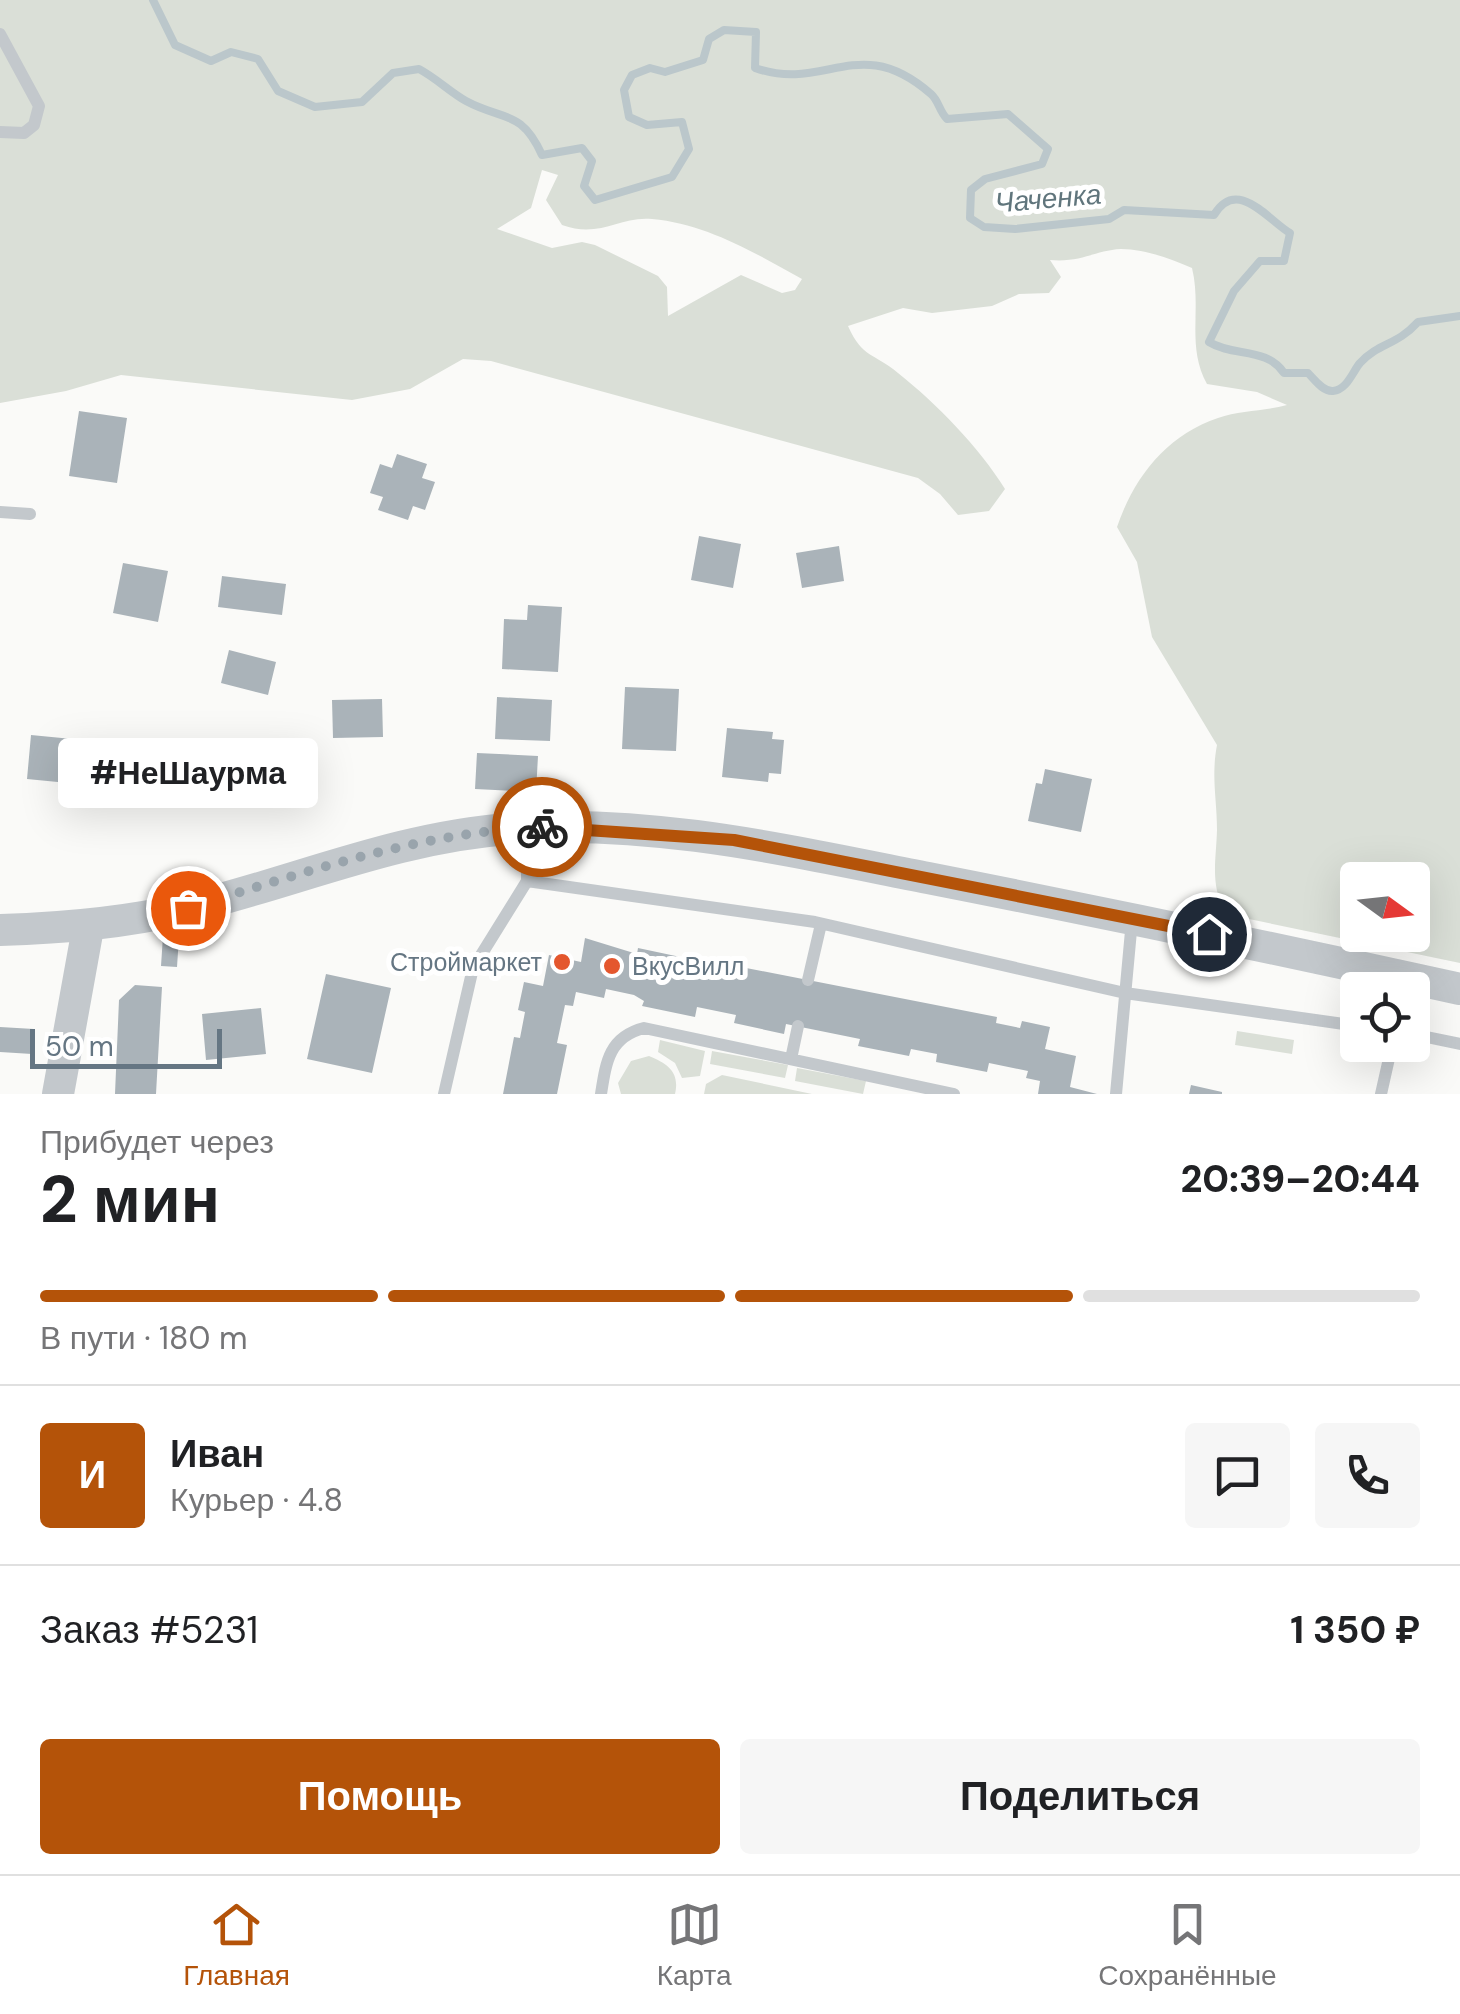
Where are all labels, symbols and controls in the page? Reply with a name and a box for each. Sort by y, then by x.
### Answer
water label: Чаченка [993,175,1103,222]
callout: #НеШаурма [58,738,318,808]
text: #НеШаурма [90,752,286,794]
courier [492,777,592,877]
icon: bike [515,800,570,855]
north arrow [1340,862,1430,952]
map controls [1340,862,1430,1062]
pin [146,866,231,951]
icon: bag [161,881,216,936]
pin [1167,892,1252,977]
icon: home [1182,907,1237,962]
place label: Строймаркет [390,946,543,979]
place label: ВкусВилл [632,950,744,983]
marker: Строймаркет [551,951,573,973]
marker: ВкусВилл [601,955,623,977]
button: locate [1340,972,1430,1062]
scale bar [30,1024,222,1068]
text: 50 m [45,1028,114,1065]
text: Прибудет через [40,1121,274,1163]
text: 20:39–20:44 [1180,1154,1420,1204]
text: 2 мин [40,1158,220,1242]
text: В пути · 180 m [40,1317,247,1359]
button: chat [1185,1423,1290,1528]
button: phone [1315,1423,1420,1528]
text: Иван [170,1429,264,1479]
text: И [79,1450,106,1500]
text: Курьер · 4.8 [170,1479,343,1521]
text: Заказ #5231 [40,1605,258,1655]
text: 1 350 ₽ [1290,1605,1420,1655]
button: Помощь [40,1739,720,1854]
button: Поделиться [740,1739,1420,1854]
tab: Главная [183,1897,290,1994]
tab: Карта [657,1897,732,1994]
tab: Сохранённые [1098,1897,1277,1994]

